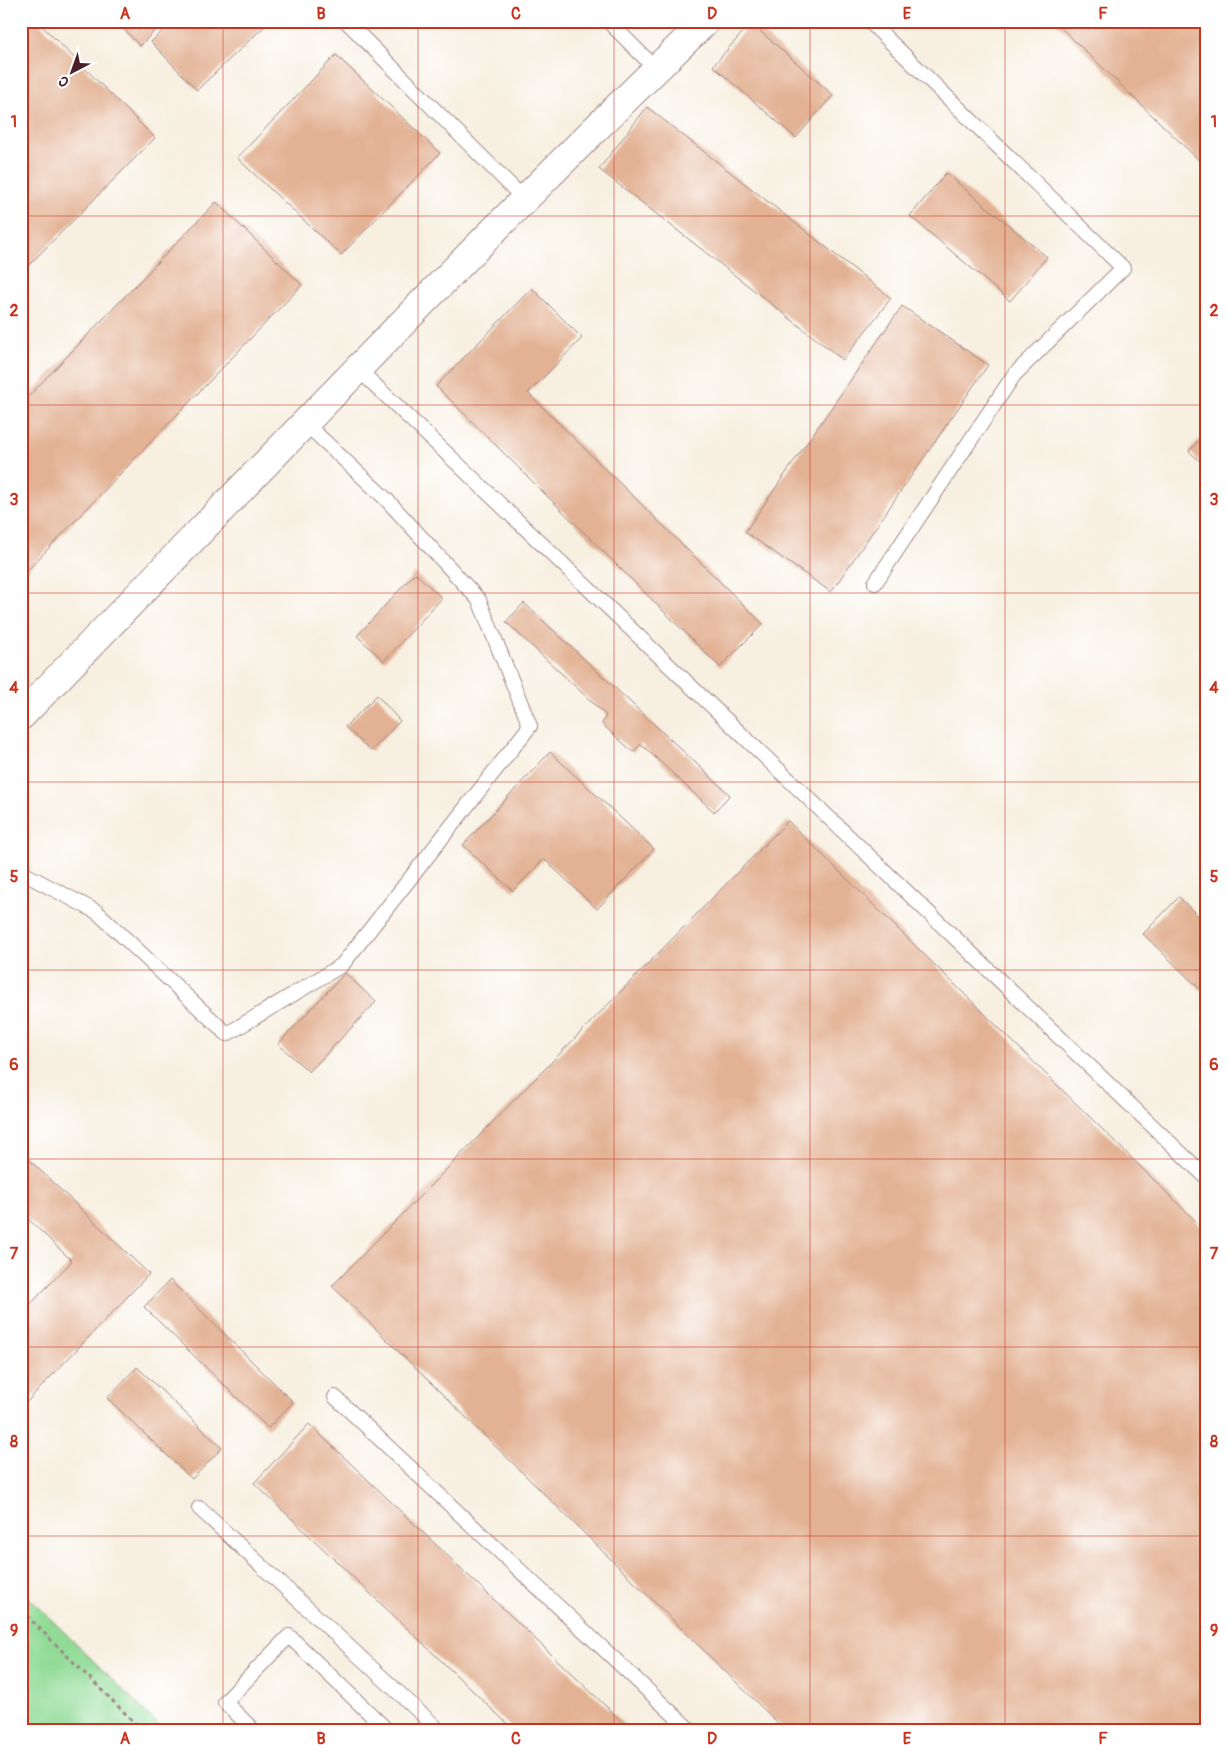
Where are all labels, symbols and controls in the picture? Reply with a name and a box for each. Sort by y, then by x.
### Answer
text: A [120,4,131,24]
text: B [316,4,326,24]
text: C [511,4,521,24]
text: D [707,4,717,24]
text: E [903,4,912,24]
text: F [1098,4,1108,24]
north arrow [48,48,98,98]
text: С [55,72,73,91]
text: 1 [11,112,17,132]
text: 1 [1211,112,1217,132]
text: 2 [10,301,19,321]
text: 2 [1210,301,1219,321]
text: 3 [10,490,19,510]
text: 3 [1210,490,1219,510]
text: 4 [9,678,19,698]
text: 4 [1209,678,1219,698]
text: 5 [10,867,19,887]
text: 5 [1210,867,1219,887]
text: 6 [9,1055,19,1075]
text: 6 [1209,1055,1219,1075]
text: 7 [10,1244,19,1264]
text: 7 [1210,1244,1219,1264]
text: 8 [10,1432,18,1452]
text: 8 [1210,1432,1218,1452]
text: 9 [10,1621,18,1641]
text: 9 [1210,1621,1218,1641]
text: A [120,1729,131,1749]
text: B [316,1729,326,1749]
text: C [511,1729,521,1749]
text: D [707,1729,717,1749]
text: E [903,1729,912,1749]
text: F [1098,1729,1108,1749]

